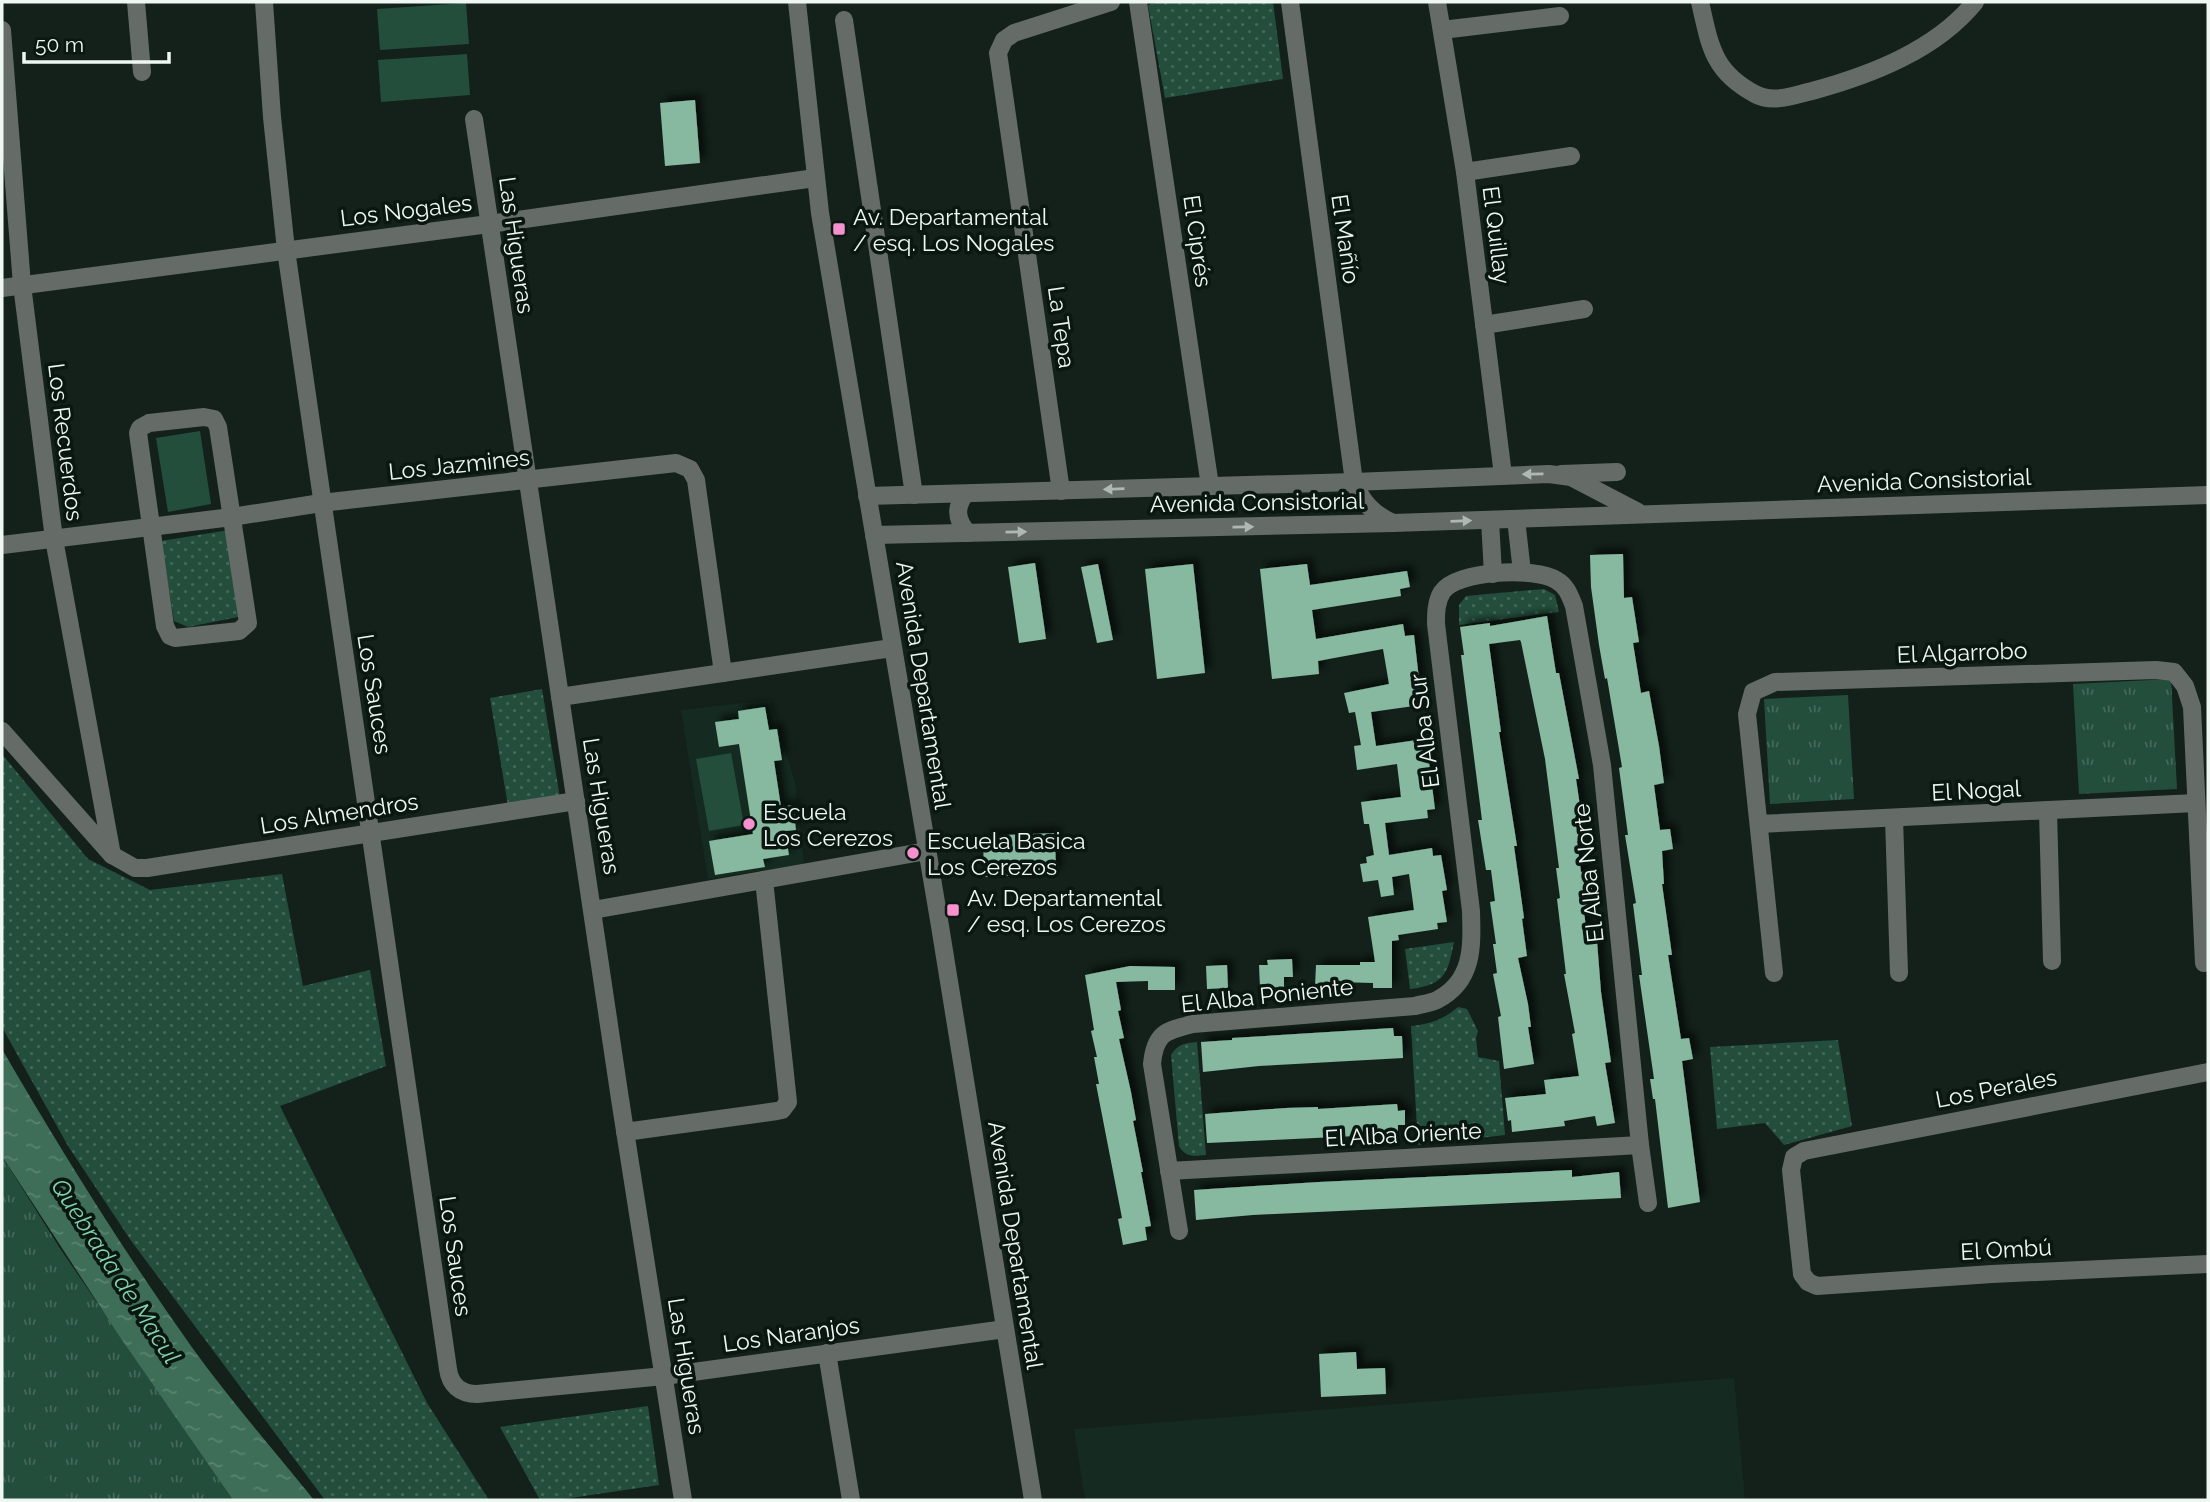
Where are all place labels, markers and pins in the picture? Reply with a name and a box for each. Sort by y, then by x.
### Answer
place label: Av. Departamental / esq. Los Nogales [853,203,1054,256]
marker: Av. Departamental / esq. Los Nogales [831,221,847,237]
place label: Escuela Los Cerezos [763,798,893,851]
marker: Escuela Los Cerezos [741,816,757,832]
place label: Escuela Basica Los Cerezos [927,827,1086,880]
marker: Escuela Basica Los Cerezos [905,845,921,861]
place label: Av. Departamental / esq. Los Cerezos [967,884,1166,937]
marker: Av. Departamental / esq. Los Cerezos [945,902,961,918]

